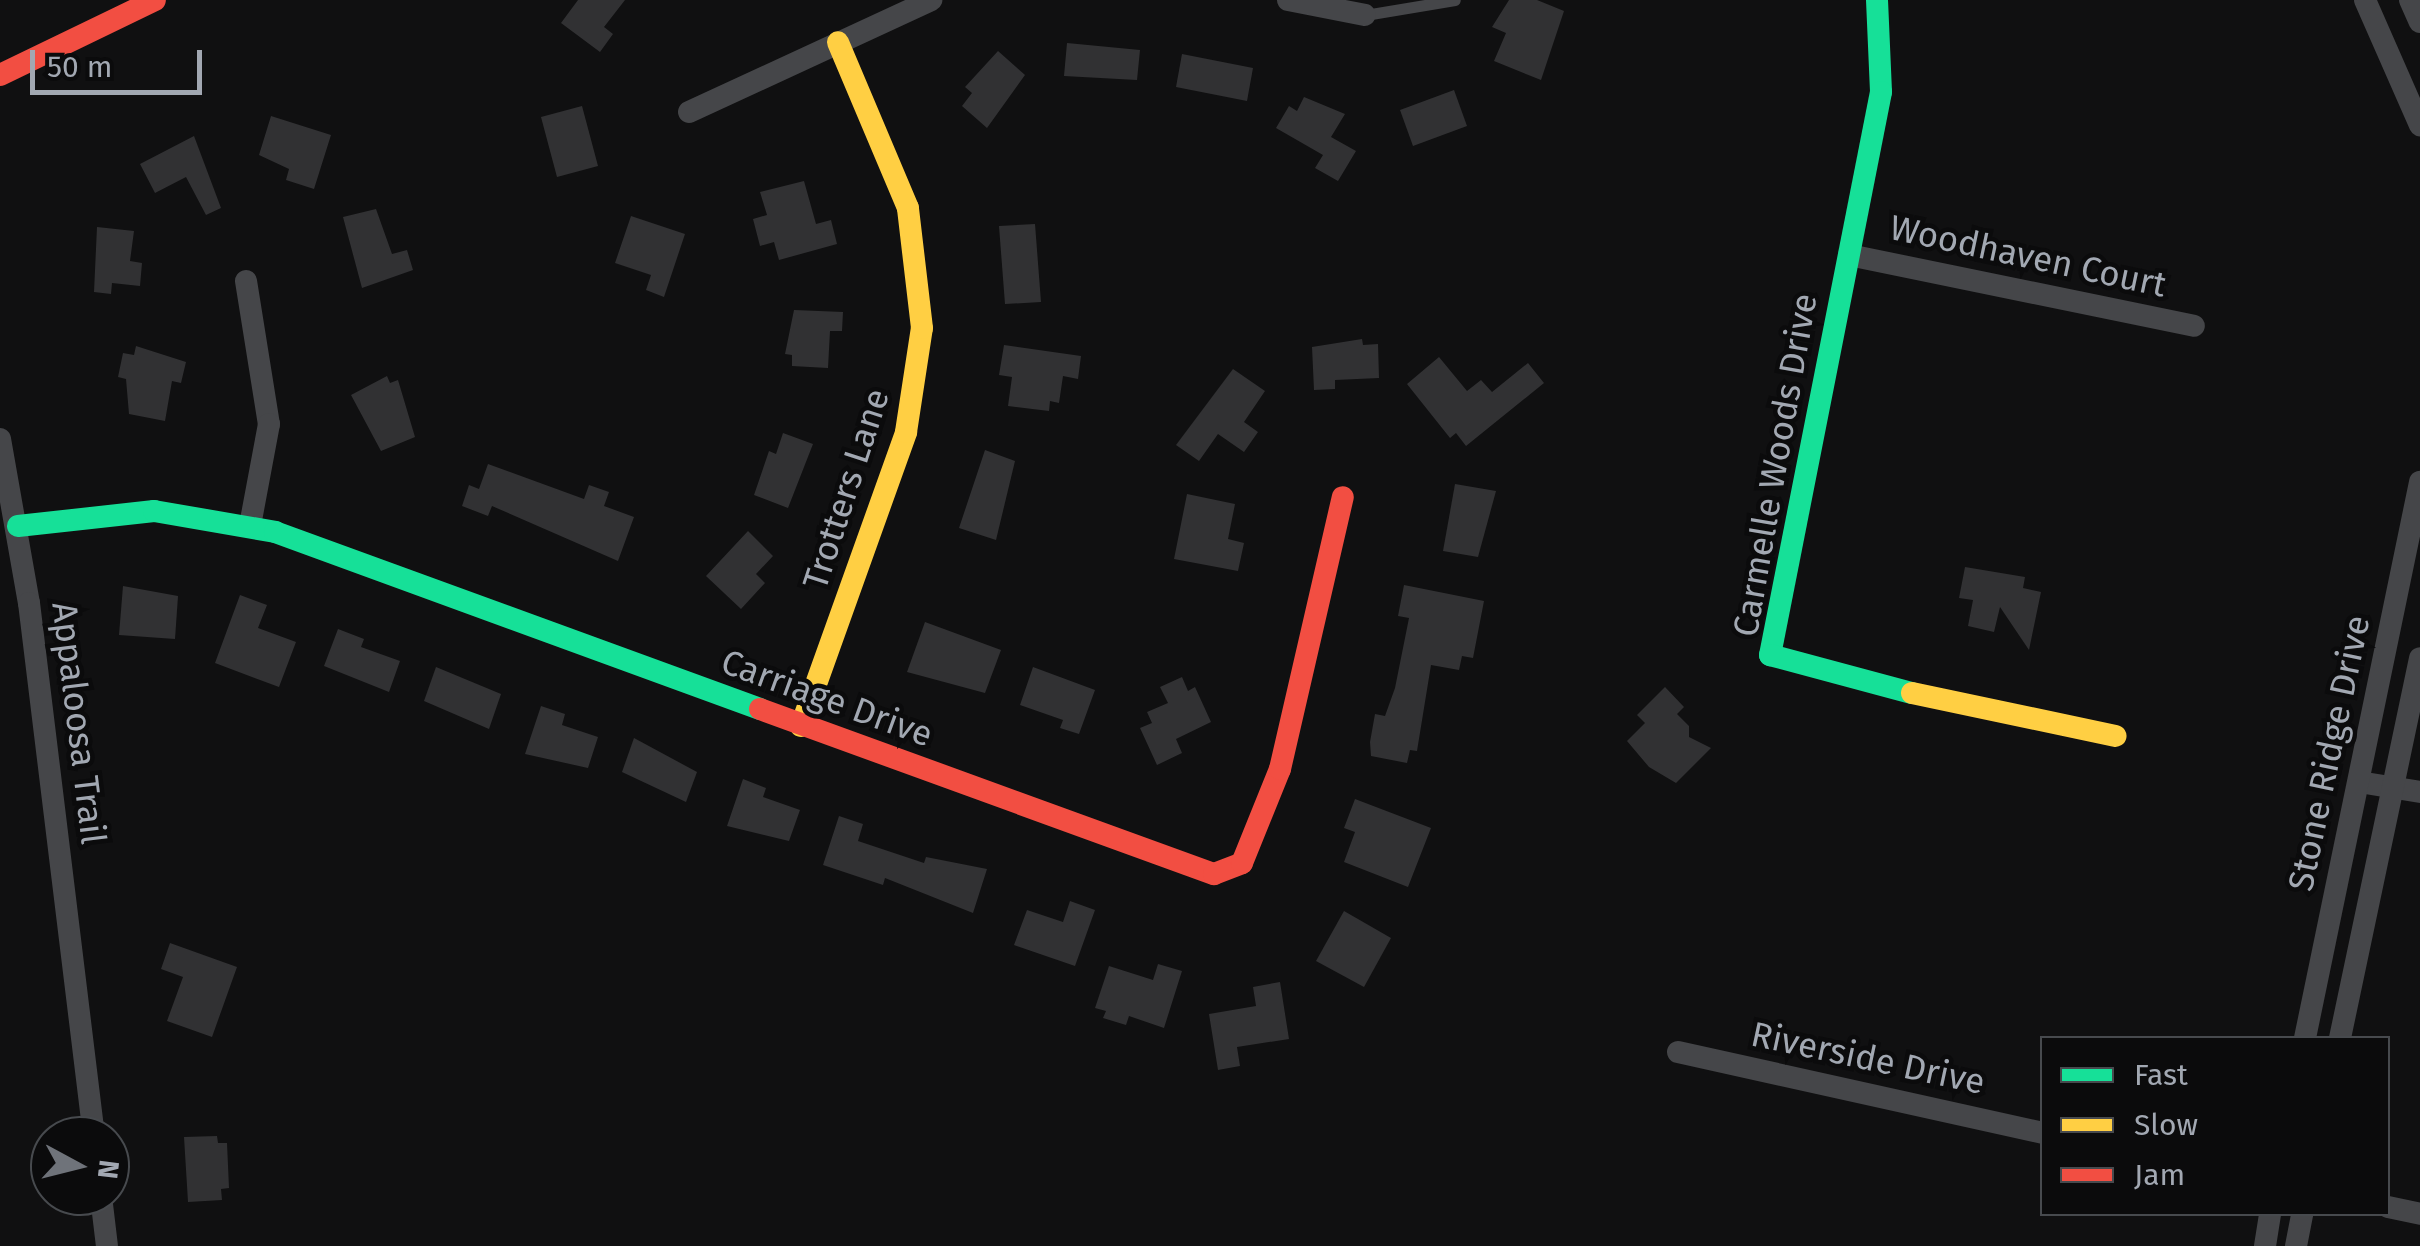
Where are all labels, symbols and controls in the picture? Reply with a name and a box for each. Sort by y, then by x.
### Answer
scale bar [35,30,208,92]
text: 50 m [47,49,112,85]
street label: Woodhaven Court [1886,206,2170,306]
street label: Carmelle Woods Drive [1724,290,1826,640]
street label: Trotters Lane [794,384,898,594]
street label: Appaloosa Trail [43,599,115,847]
street label: Stone Ridge Drive [2279,611,2379,895]
street label: Carriage Drive [716,640,938,756]
street label: Riverside Drive [1747,1013,1989,1103]
legend [2040,1036,2390,1216]
text: Fast [2134,1057,2188,1093]
text: Slow [2134,1107,2198,1143]
north arrow [30,1116,130,1216]
text: Jam [2134,1157,2185,1193]
text: N [91,1158,126,1181]

